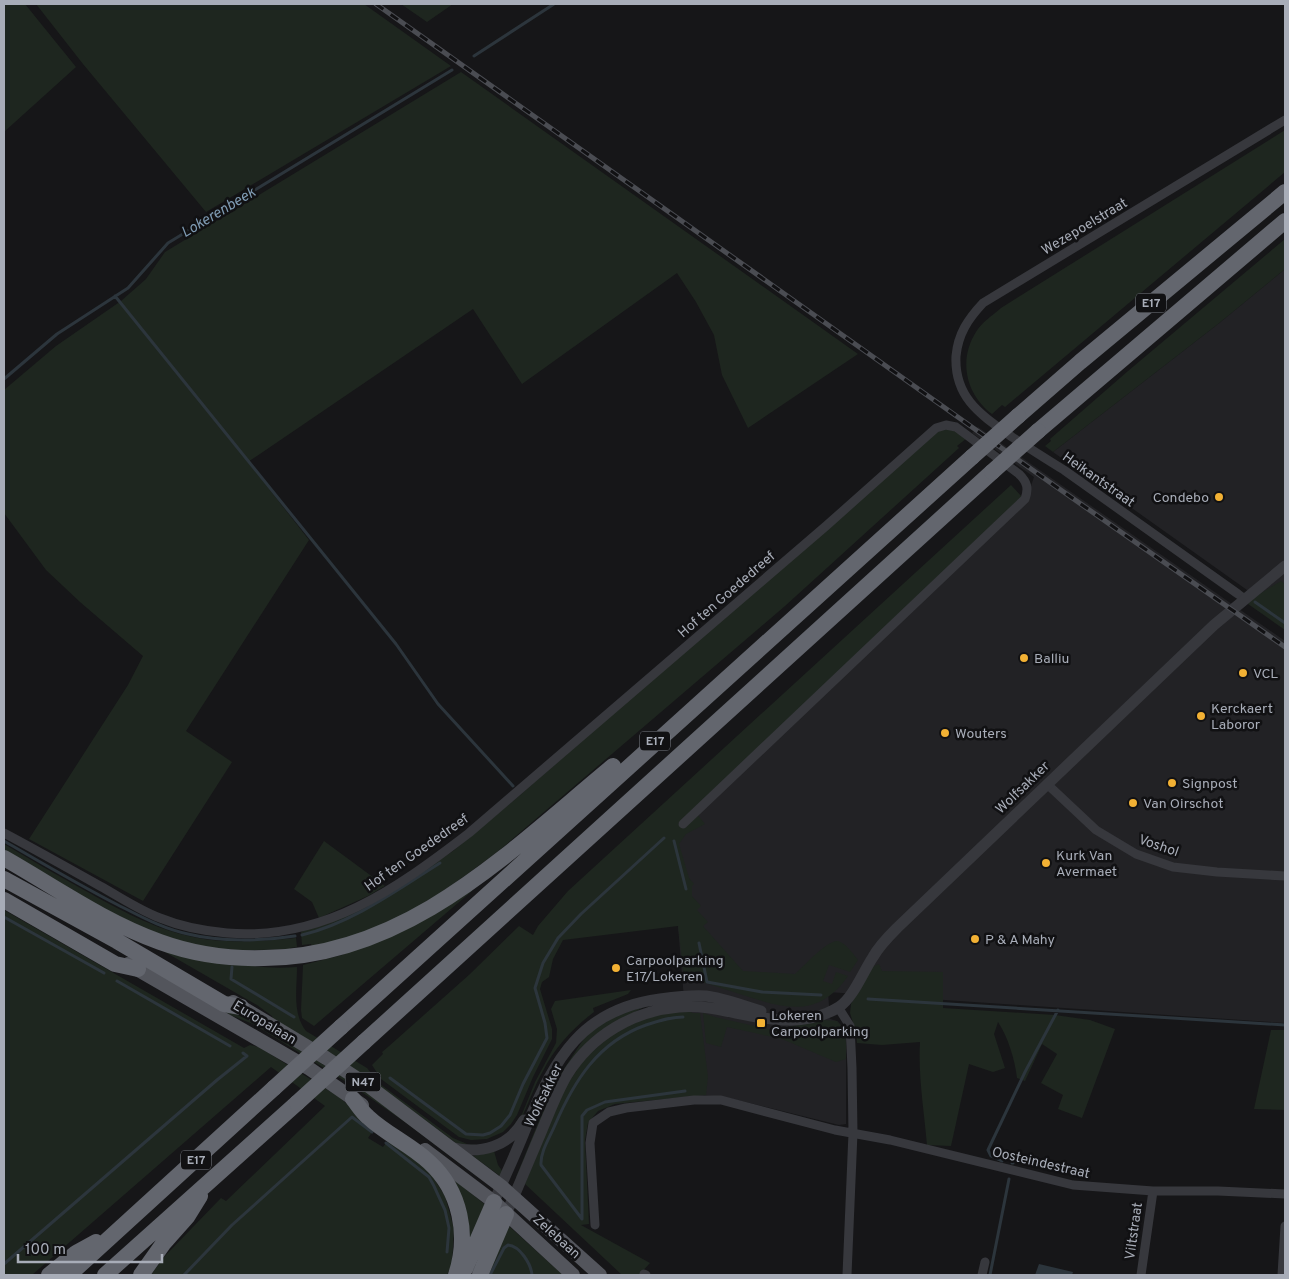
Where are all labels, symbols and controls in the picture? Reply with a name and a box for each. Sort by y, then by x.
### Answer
water label: Lokerenbeek [178,183,260,243]
street label: Wezepoelstraat [1039,195,1131,260]
road number: E17 [1136,294,1166,312]
street label: Heikantstraat [1059,449,1138,511]
place label: Condebo [1153,490,1209,507]
marker: Condebo [1213,491,1225,503]
street label: Hof ten Goededreef [675,548,779,642]
place label: Balliu [1034,651,1069,668]
marker: Balliu [1018,652,1030,664]
place label: VCL [1253,666,1278,683]
marker: VCL [1237,667,1249,679]
place label: Kerckaert Laboror [1211,701,1273,734]
marker: Kerckaert Laboror [1195,710,1207,722]
place label: Wouters [955,726,1007,743]
marker: Wouters [939,727,951,739]
road number: E17 [640,731,670,750]
street label: Wolfsakker [992,758,1054,818]
place label: Signpost [1182,776,1238,793]
marker: Signpost [1166,777,1178,789]
place label: Van Oirschot [1143,796,1223,813]
marker: Van Oirschot [1127,797,1139,809]
street label: Hof ten Goededreef [362,811,472,896]
street label: Voshol [1136,832,1181,861]
place label: Kurk Van Avermaet [1056,848,1117,881]
marker: Kurk Van Avermaet [1040,857,1052,869]
place label: P & A Mahy [985,932,1055,949]
marker: P & A Mahy [969,933,981,945]
place label: Carpoolparking E17/Lokeren [626,953,724,986]
marker: Carpoolparking E17/Lokeren [610,962,622,974]
street label: Europalaan [229,998,299,1049]
place label: Lokeren Carpoolparking [771,1008,869,1041]
marker: Lokeren Carpoolparking [755,1017,767,1029]
street label: Wolfsakker [522,1061,567,1130]
road number: N47 [346,1072,380,1092]
street label: Oosteindestraat [990,1144,1091,1183]
road number: E17 [181,1150,211,1170]
street label: Viltstraat [1122,1201,1147,1261]
street label: Zelebaan [529,1211,583,1263]
scale bar [18,1232,161,1264]
text: 100 m [25,1241,66,1260]

